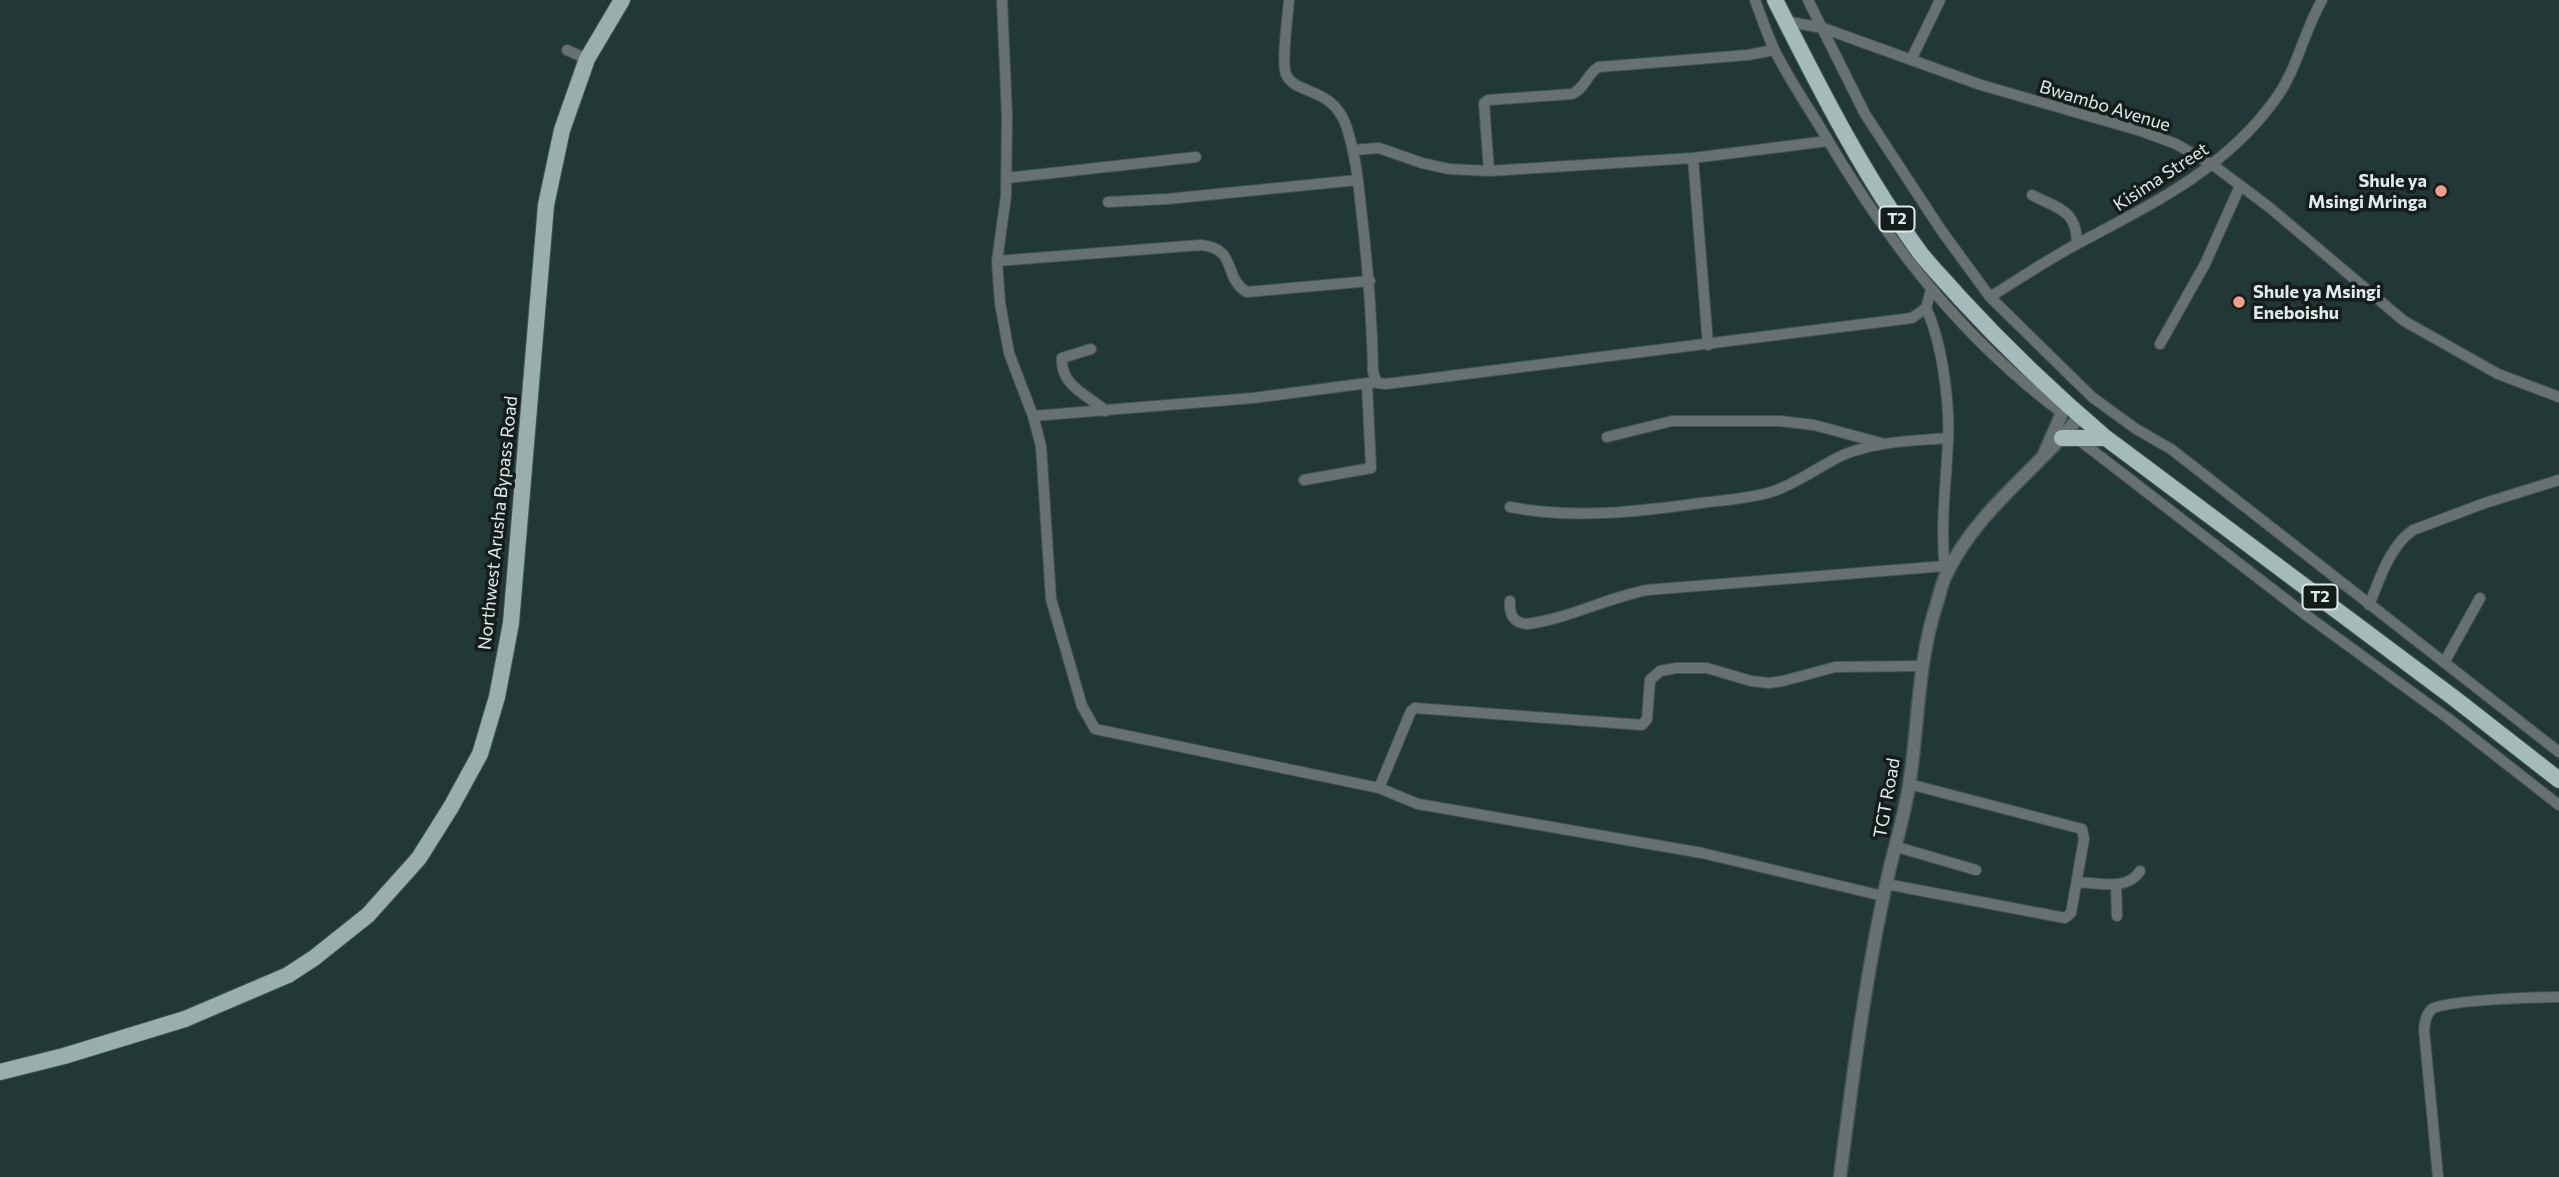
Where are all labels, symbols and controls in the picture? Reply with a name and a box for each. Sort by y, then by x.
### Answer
street label: Bwambo Avenue [2037,76,2173,136]
street label: Kisima Street [2109,138,2213,216]
place label: Shule ya Msingi Mringa [2308,170,2427,212]
marker: Shule ya Msingi Mringa [2433,183,2449,199]
road number: T2 [1880,206,1914,232]
place label: Shule ya Msingi Eneboishu [2253,281,2381,324]
marker: Shule ya Msingi Eneboishu [2231,294,2247,310]
street label: Northwest Arusha Bypass Road [474,395,522,651]
road number: T2 [2302,584,2338,610]
street label: TGT Road [1869,756,1905,840]

